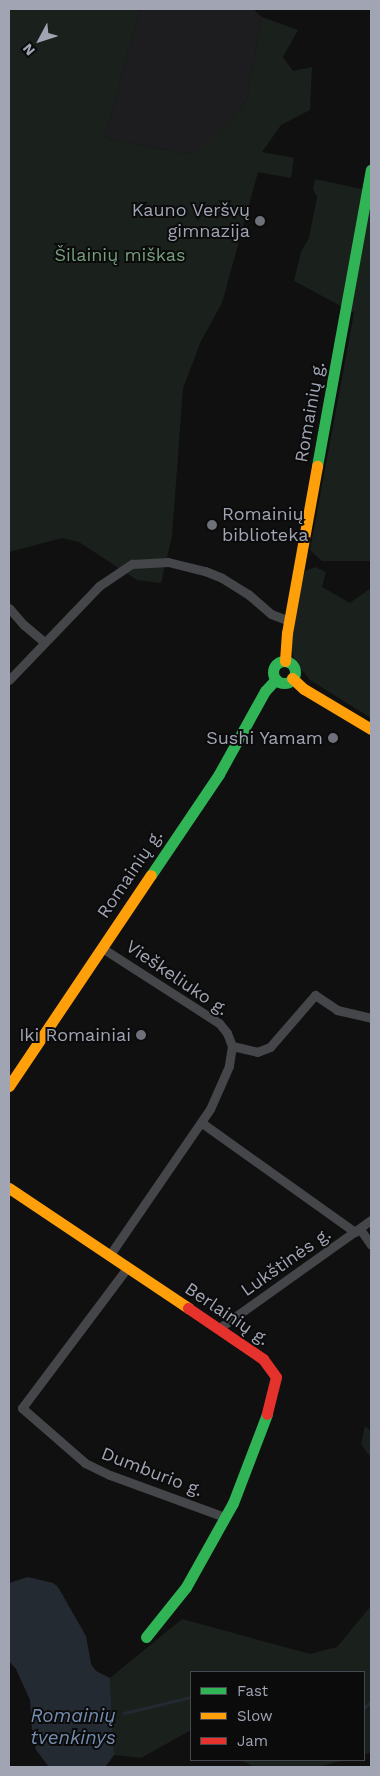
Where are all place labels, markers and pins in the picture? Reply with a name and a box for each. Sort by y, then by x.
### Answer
place label: Kauno Veršvų gimnazija [131,200,250,242]
marker: Kauno Veršvų gimnazija [254,215,266,227]
place label: Romainių biblioteka [222,504,308,546]
marker: Romainių biblioteka [206,519,218,531]
place label: Sushi Yamam [205,727,323,749]
marker: Sushi Yamam [327,732,339,744]
place label: Iki Romainiai [19,1024,131,1046]
marker: Iki Romainiai [135,1029,147,1041]

